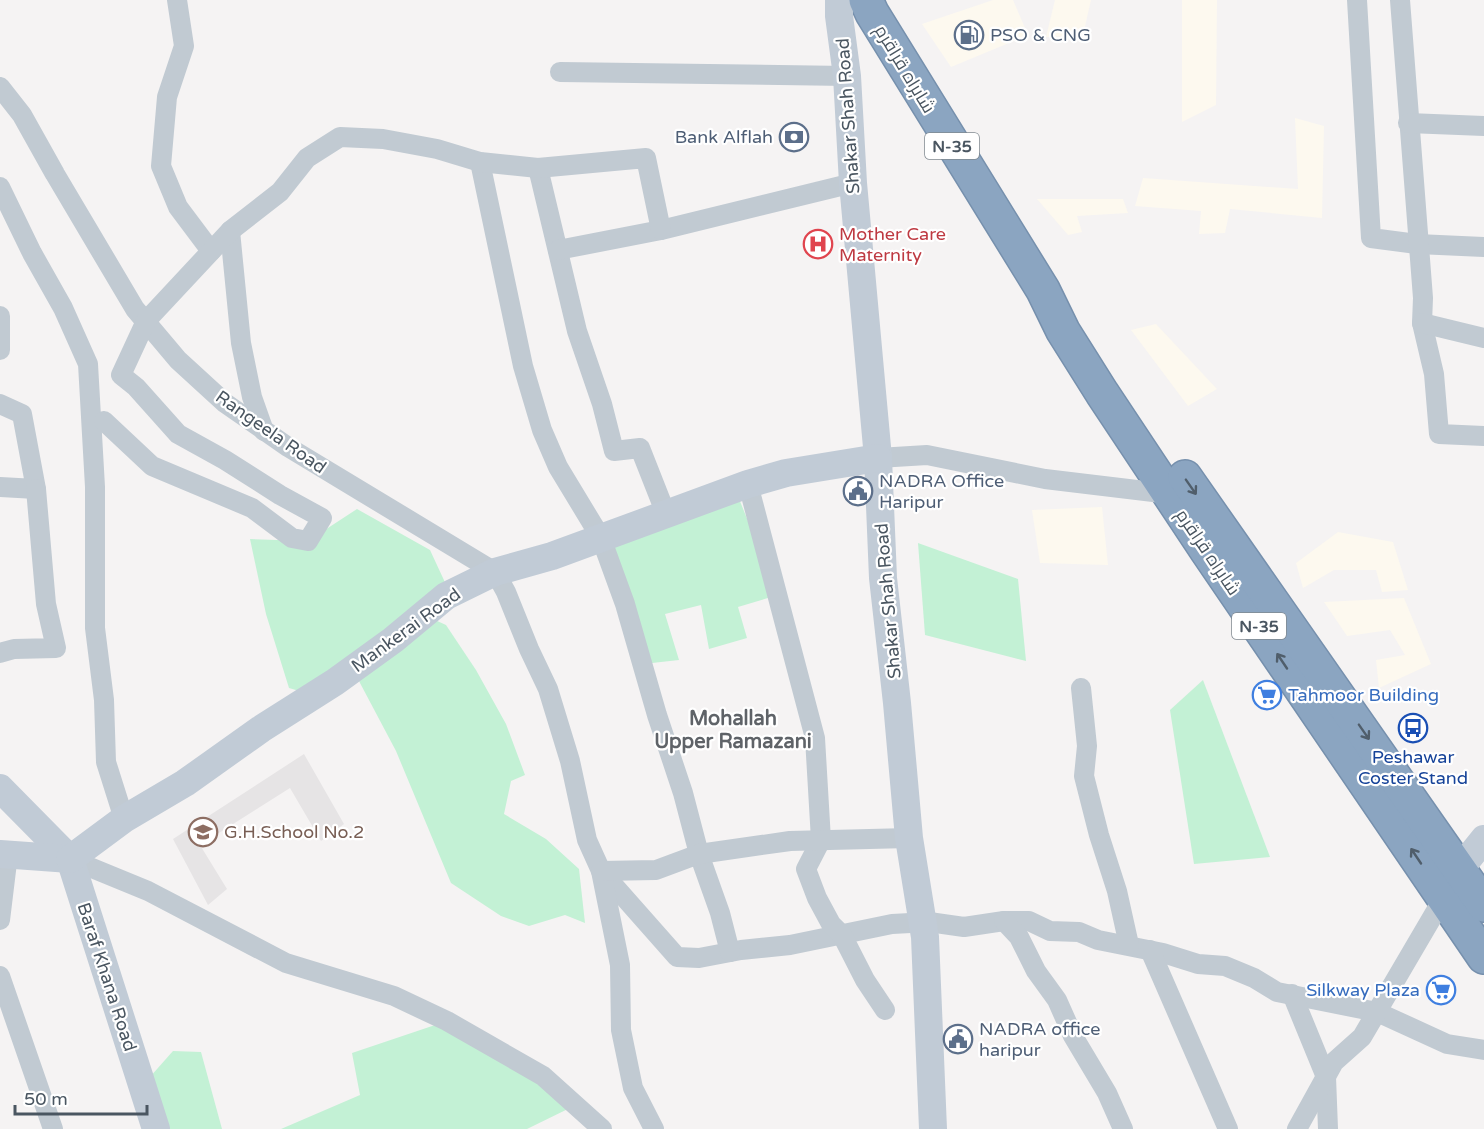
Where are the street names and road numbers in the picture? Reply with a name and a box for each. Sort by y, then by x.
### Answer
street label: شاہراہ قراقرم [869,21,940,118]
street label: Shakar Shah Road [832,37,864,195]
road number: N-35 [925,133,979,159]
street label: Rangeela Road [211,386,331,478]
street label: شاہراہ قراقرم [1170,505,1245,600]
street label: Shakar Shah Road [870,522,906,680]
street label: Mankerai Road [347,583,465,677]
road number: N-35 [1232,613,1286,639]
street label: Baraf Khana Road [73,900,141,1054]

